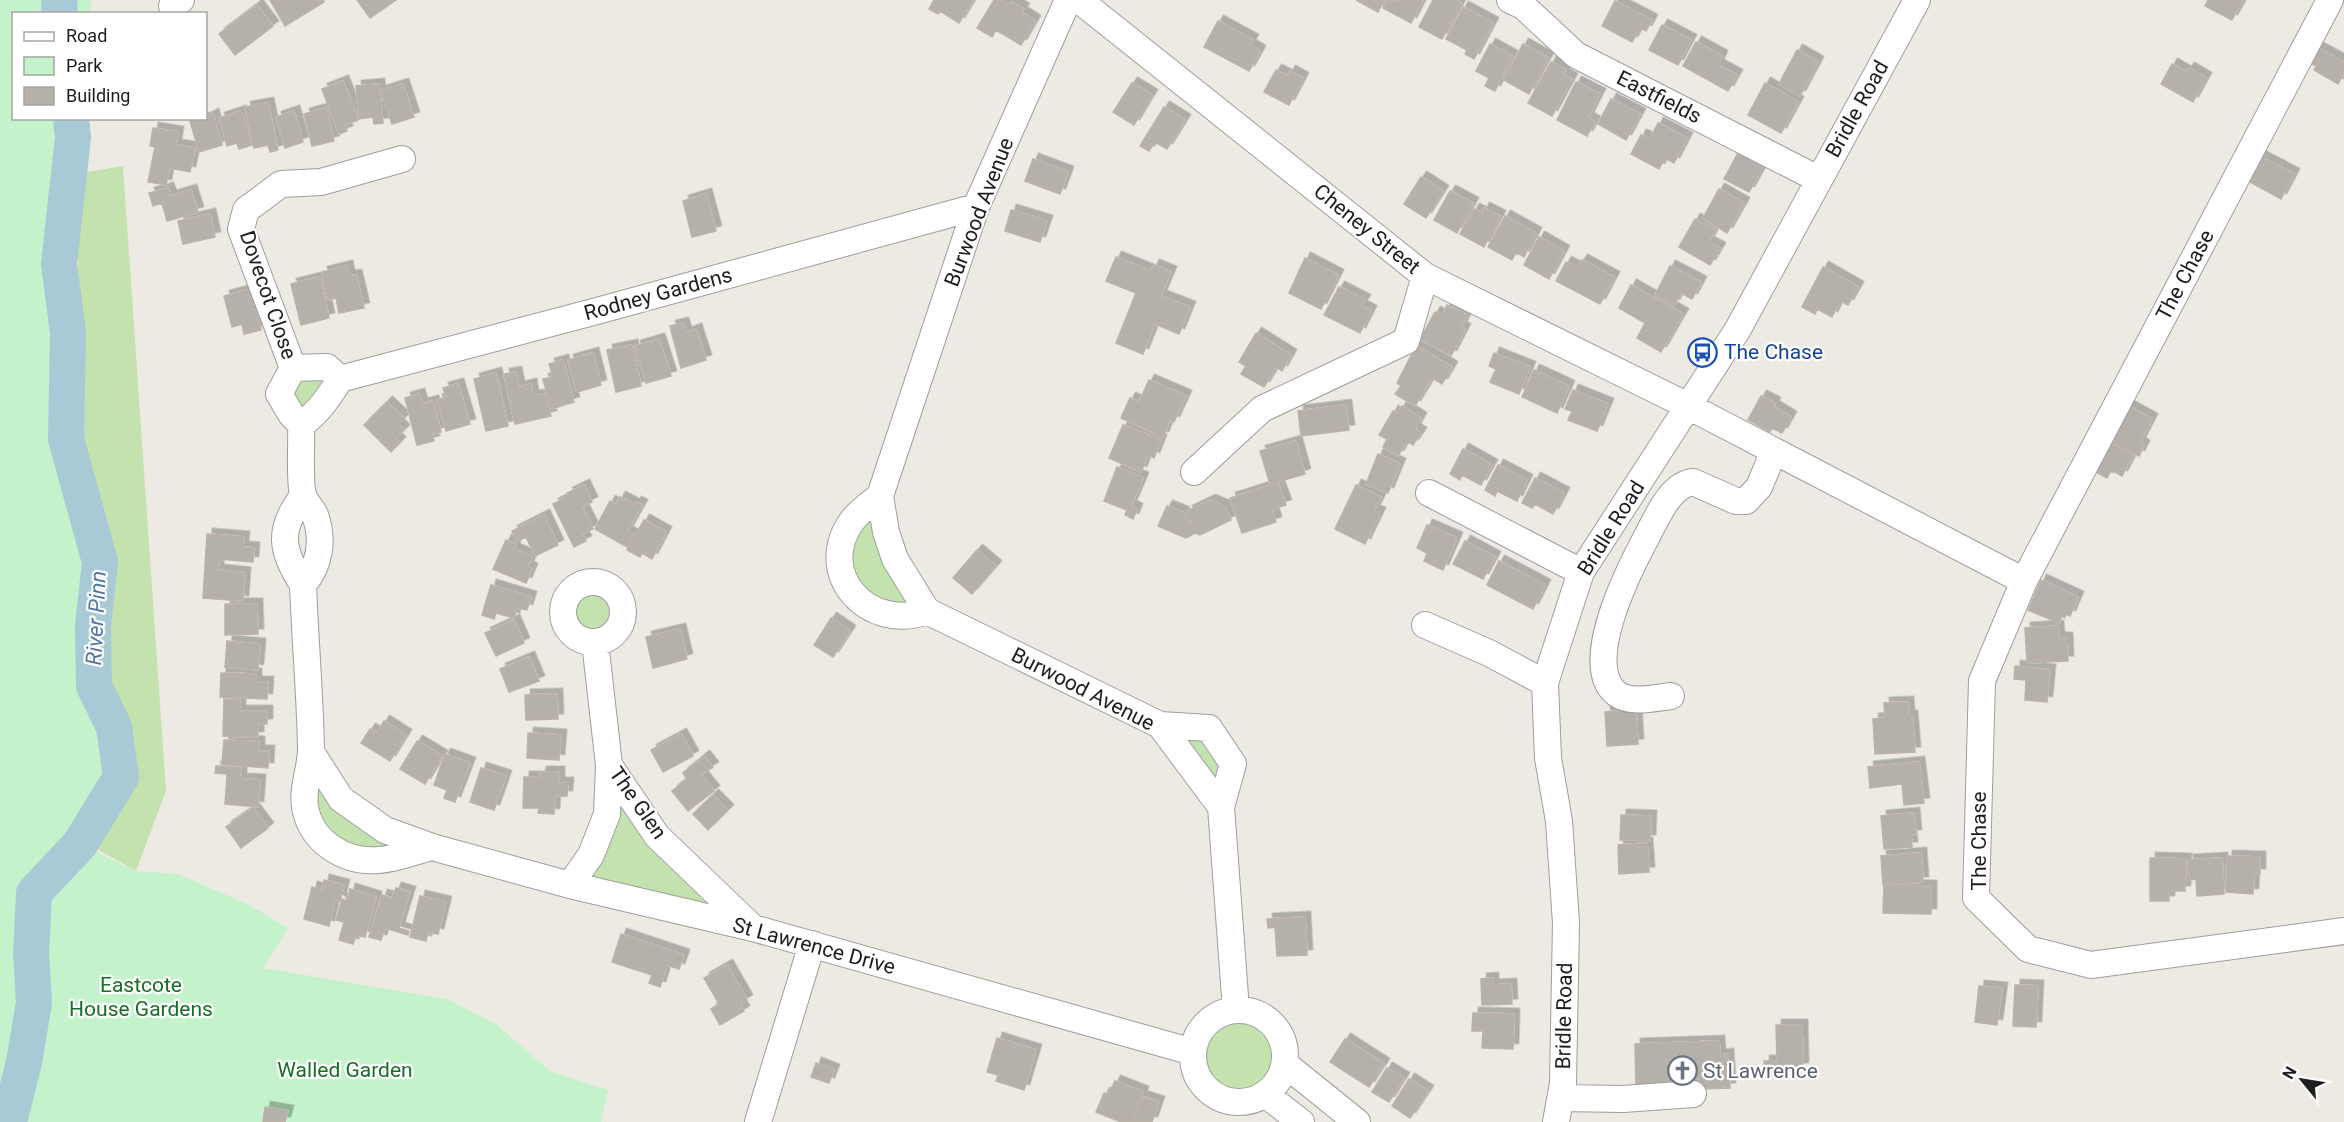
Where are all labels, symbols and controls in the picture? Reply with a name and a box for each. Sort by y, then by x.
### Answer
legend [12,12,207,120]
text: Road [66,25,107,46]
text: Park [66,55,103,76]
street label: Bridle Road [1821,56,1893,162]
street label: Eastfields [1613,66,1705,128]
text: Building [66,85,130,106]
street label: Burwood Avenue [940,134,1018,290]
street label: Cheney Street [1309,179,1425,279]
street label: The Chase [2151,226,2219,324]
street label: Dovecot Close [235,227,301,363]
street label: Rodney Gardens [581,263,735,325]
bus stop icon: The Chase [1687,336,1719,368]
place label: The Chase [1724,340,1823,364]
street label: Bridle Road [1573,476,1649,580]
water label: River Pinn [81,570,111,666]
street label: Burwood Avenue [1007,643,1159,735]
street label: The Glen [604,762,672,844]
street label: The Chase [1967,791,1991,891]
street label: St Lawrence Drive [730,913,898,979]
street label: Bridle Road [1551,962,1577,1070]
park label: Eastcote House Gardens [69,973,213,1021]
north arrow [2272,1050,2332,1110]
church icon: St Lawrence [1666,1055,1698,1087]
park label: Walled Garden [277,1058,413,1082]
place label: St Lawrence [1703,1059,1818,1083]
text: N [2278,1063,2300,1082]

